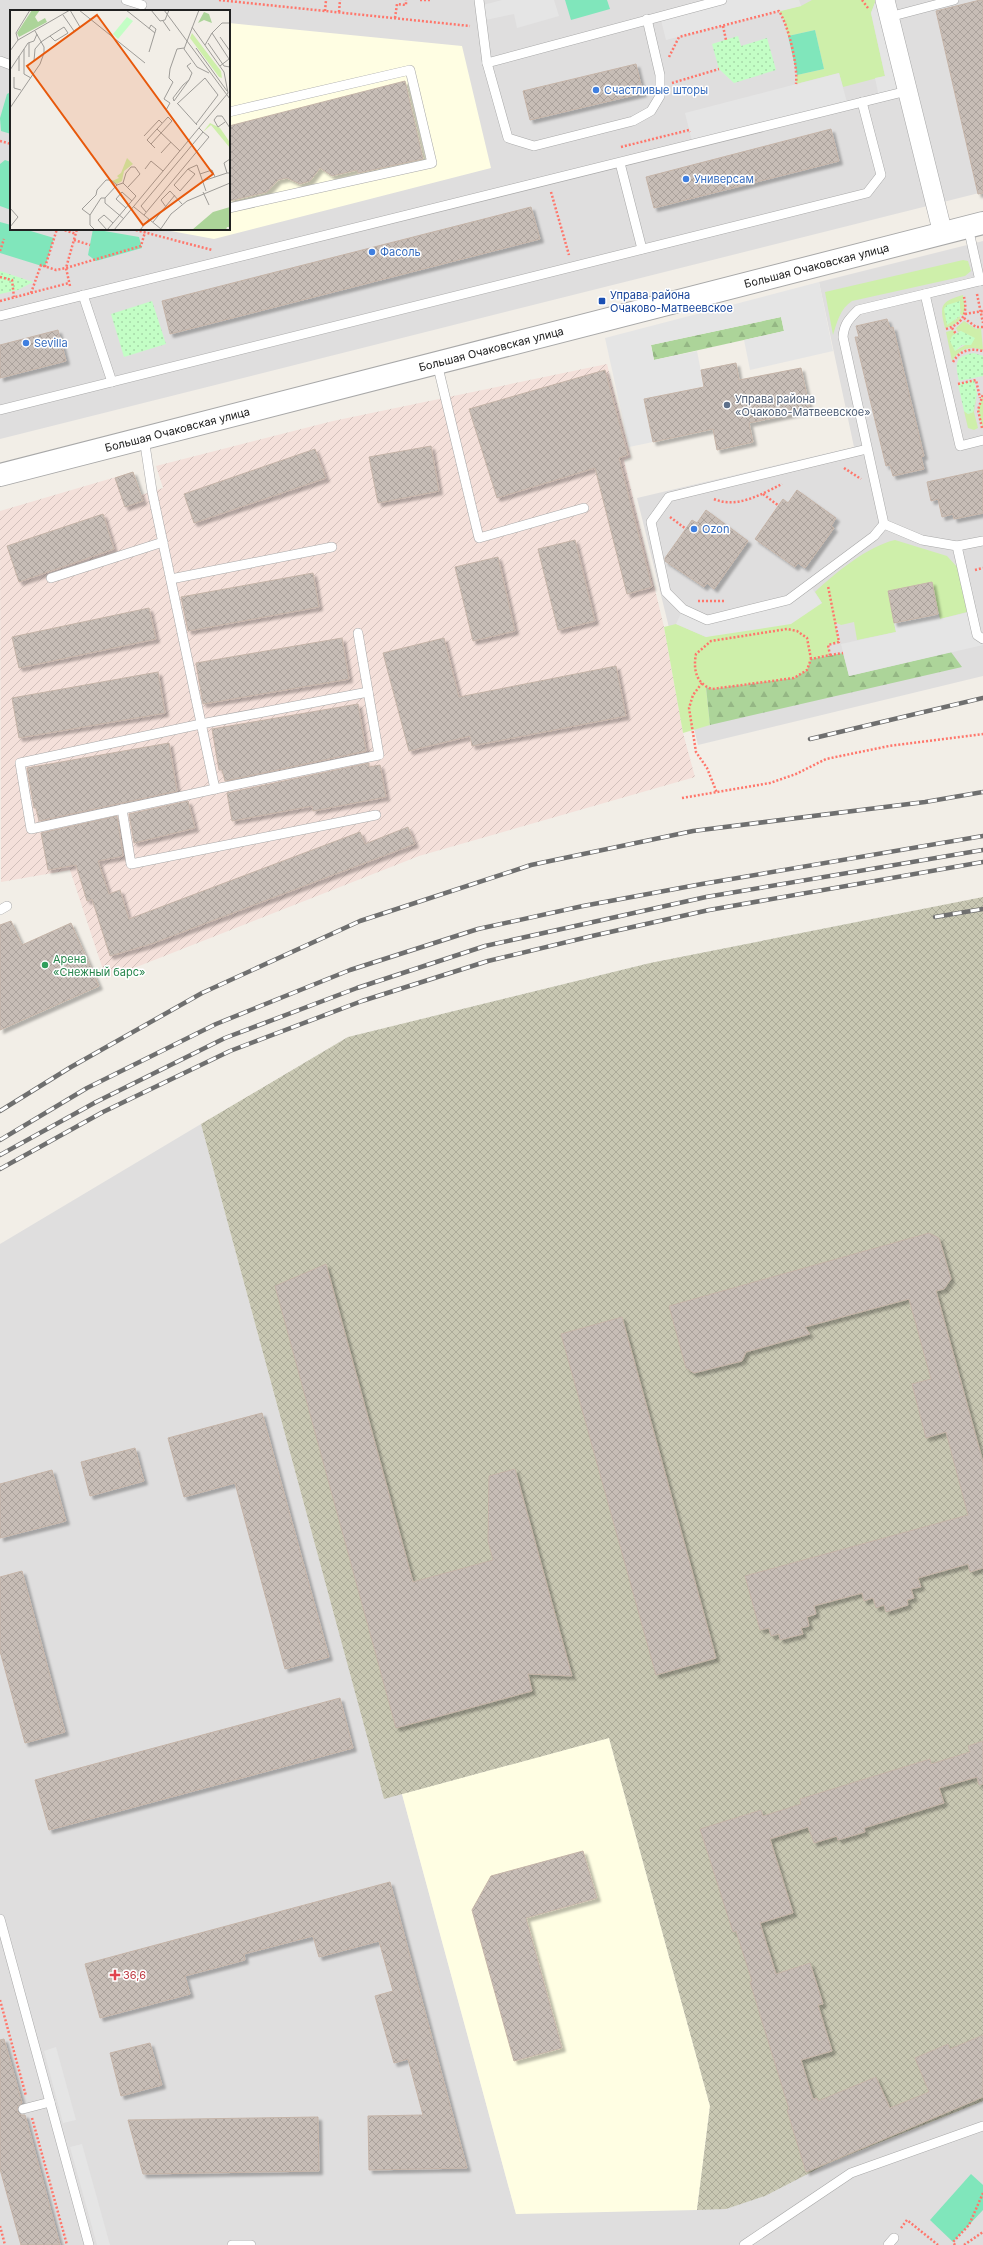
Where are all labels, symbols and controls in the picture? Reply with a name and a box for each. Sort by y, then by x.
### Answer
inset map [10,10,230,230]
place label: Счастливые шторы [604,83,708,97]
marker: Счастливые шторы [591,85,601,95]
place label: Универсам [694,172,754,186]
marker: Универсам [681,174,691,184]
street label: Большая Очаковская улица [743,240,891,291]
place label: Фасоль [380,245,421,259]
marker: Фасоль [367,247,377,257]
place label: Управа района Очаково-Матвеевское [610,288,733,315]
marker: Управа района Очаково-Матвеевское [597,296,607,306]
street label: Большая Очаковская улица [417,324,565,374]
place label: Sevilla [34,336,68,350]
marker: Sevilla [21,338,31,348]
place label: Управа района «Очаково-Матвеевское» [735,392,871,419]
marker: Управа района «Очаково-Матвеевское» [722,400,732,410]
street label: Большая Очаковская улица [103,404,251,455]
place label: Ozon [702,522,729,536]
marker: Ozon [689,524,699,534]
place label: Арена «Снежный барс» [53,952,145,979]
marker: Арена «Снежный барс» [40,960,50,970]
place label: 36,6 [123,1968,146,1982]
marker: 36,6 [110,1970,120,1980]

